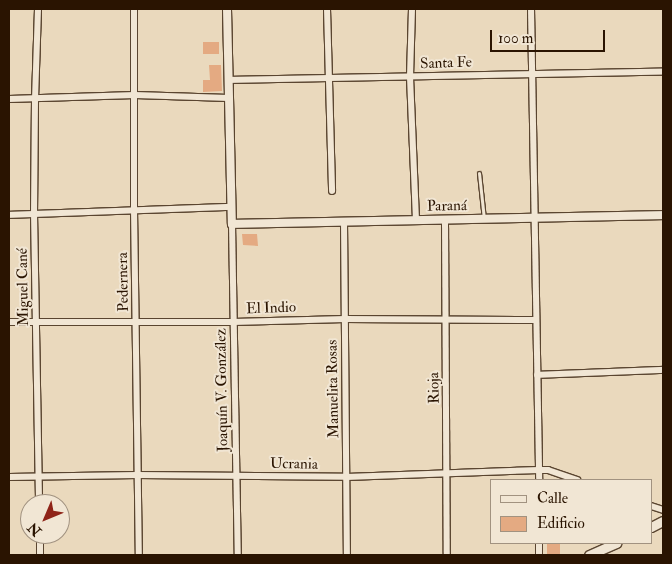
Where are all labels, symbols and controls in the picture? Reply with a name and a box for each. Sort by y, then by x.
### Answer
scale bar [492,20,607,52]
text: 100 m [498,29,533,48]
street label: Santa Fe [420,53,472,73]
street label: Paraná [427,197,467,215]
street label: Miguel Cané [13,248,33,326]
street label: Pedernera [113,252,133,312]
street label: El Indio [246,298,296,318]
street label: Joaquín V. González [212,328,232,452]
street label: Manuelita Rosas [323,340,343,438]
street label: Rioja [425,372,443,404]
street label: Ucrania [270,455,318,473]
legend [490,479,652,544]
text: Calle [537,489,568,508]
north arrow [20,494,70,544]
text: Edificio [537,514,585,533]
text: N [24,519,45,540]

